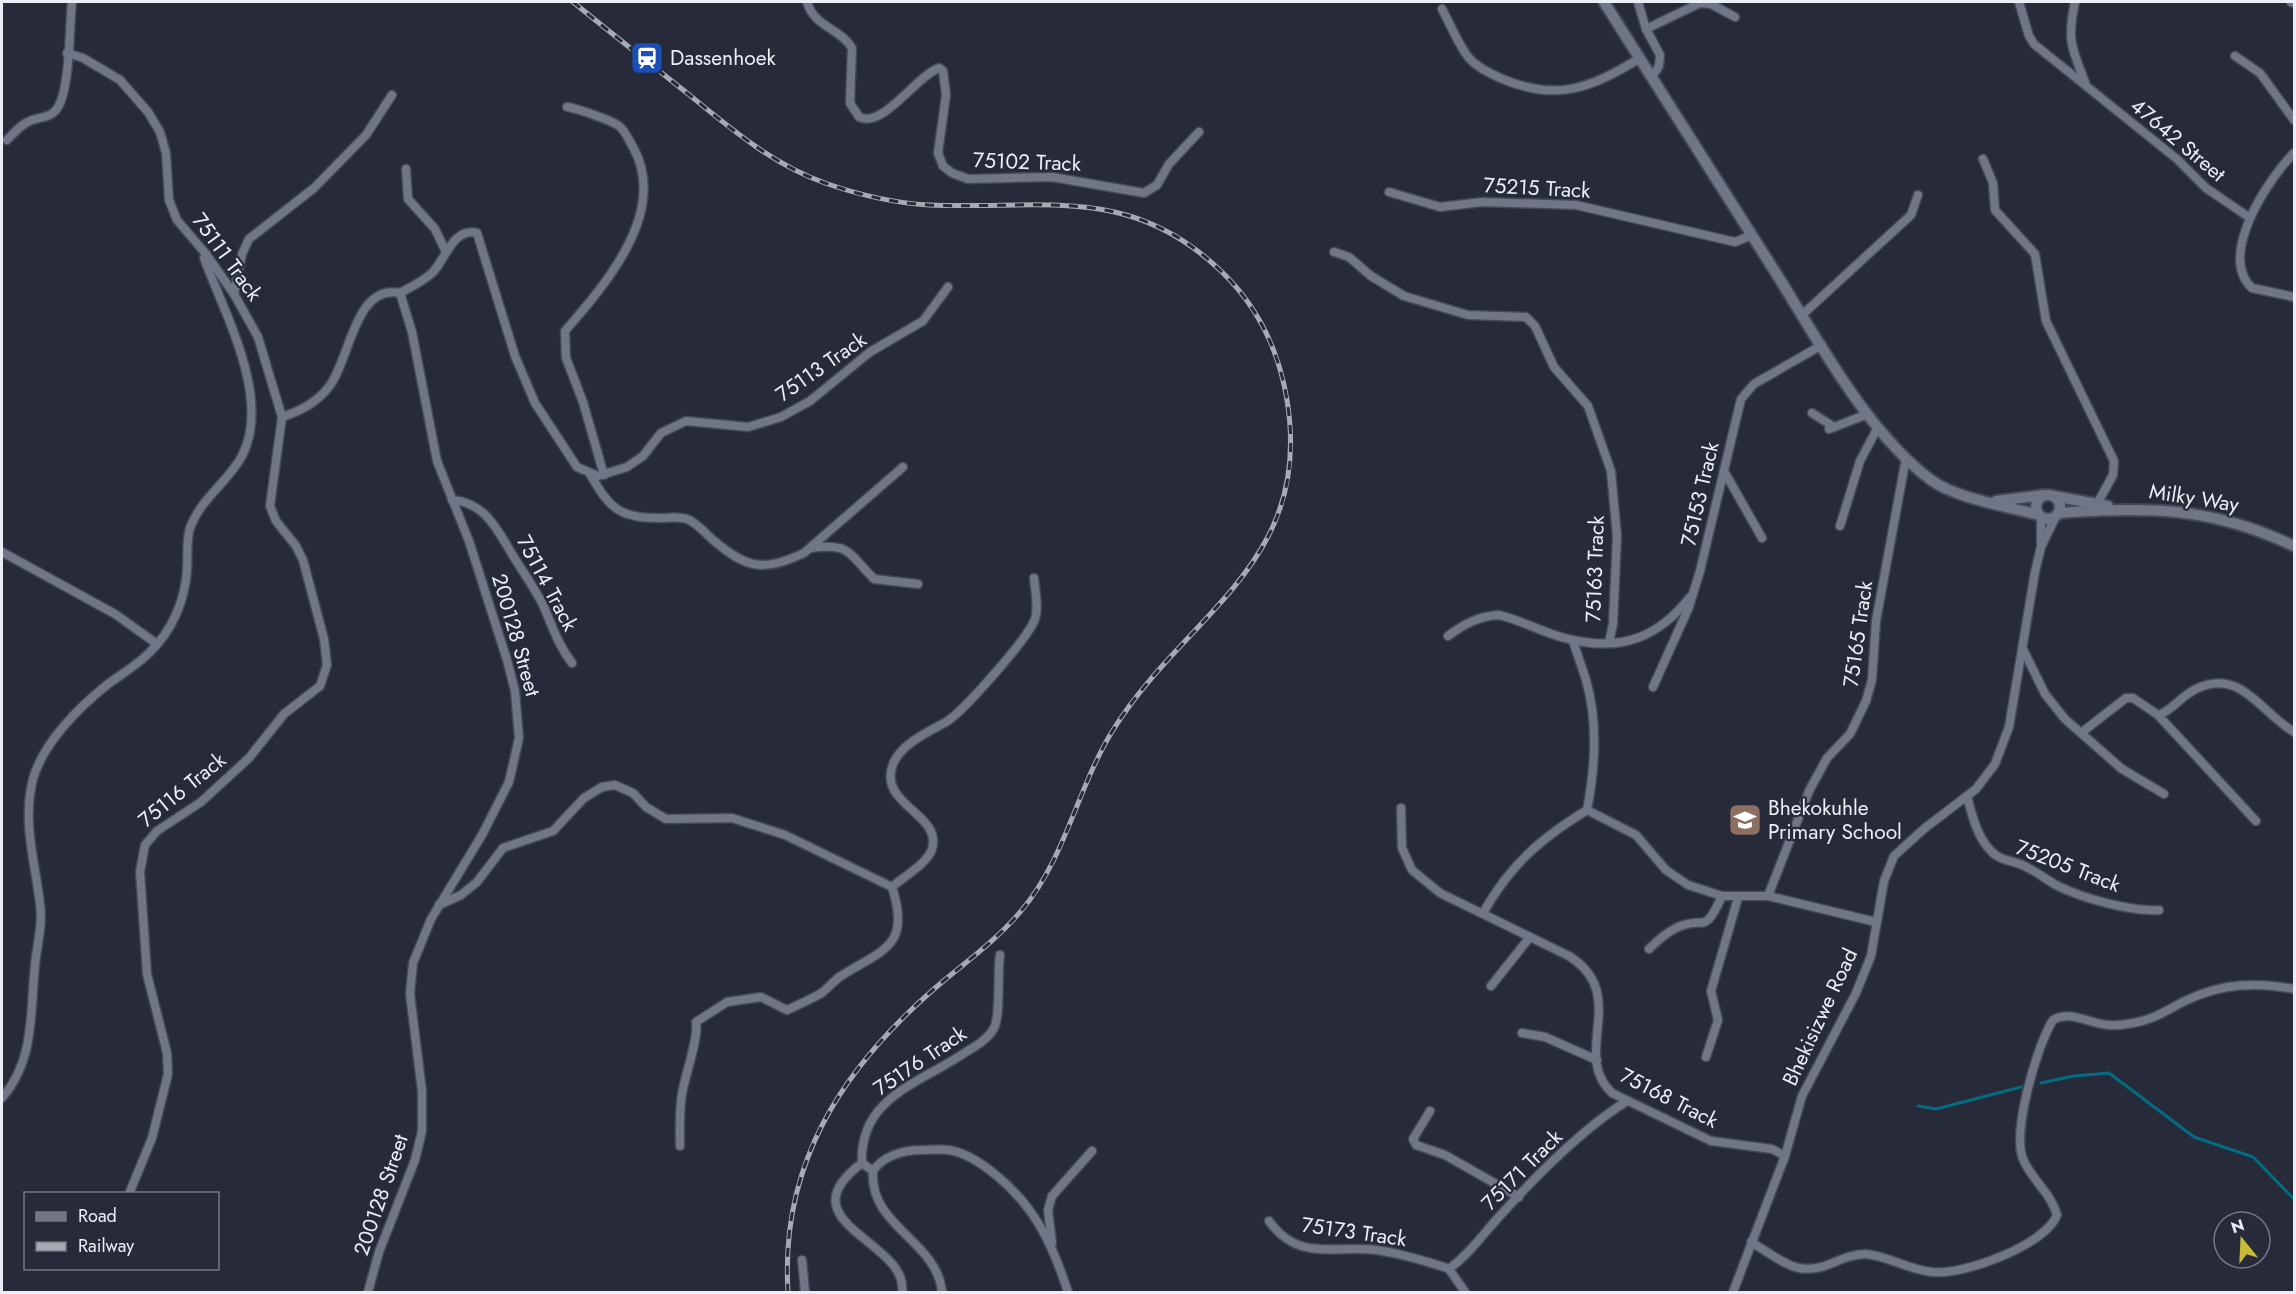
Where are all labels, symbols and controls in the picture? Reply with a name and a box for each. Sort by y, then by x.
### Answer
station icon: Dassenhoek [629,40,665,76]
place label: Dassenhoek [670,43,776,73]
street label: 47642 Street [2124,91,2232,189]
street label: 75102 Track [973,145,1082,179]
street label: 75215 Track [1483,170,1592,206]
street label: 75111 Track [185,207,270,308]
street label: 75113 Track [770,324,873,409]
street label: 75153 Track [1673,438,1727,549]
street label: Milky Way [2147,476,2242,520]
street label: 75163 Track [1578,514,1612,623]
street label: 75114 Track [509,530,585,637]
street label: 200128 Street [484,570,548,700]
street label: 75165 Track [1836,578,1880,689]
street label: 75116 Track [132,745,233,835]
place label: Bhekokuhle Primary School [1768,793,1902,847]
school or university icon: Bhekokuhle Primary School [1727,802,1763,838]
street label: 75205 Track [2011,832,2126,900]
street label: Bhekisizwe Road [1775,943,1865,1091]
street label: 75176 Track [867,1018,973,1103]
street label: 75168 Track [1615,1060,1724,1136]
street label: 75171 Track [1475,1122,1570,1217]
street label: 200128 Street [346,1130,416,1260]
legend [24,1192,219,1270]
text: Road [78,1203,117,1229]
street label: 75173 Track [1300,1210,1409,1254]
north arrow [2212,1210,2272,1270]
text: N [2228,1213,2247,1239]
text: Railway [78,1233,134,1259]

